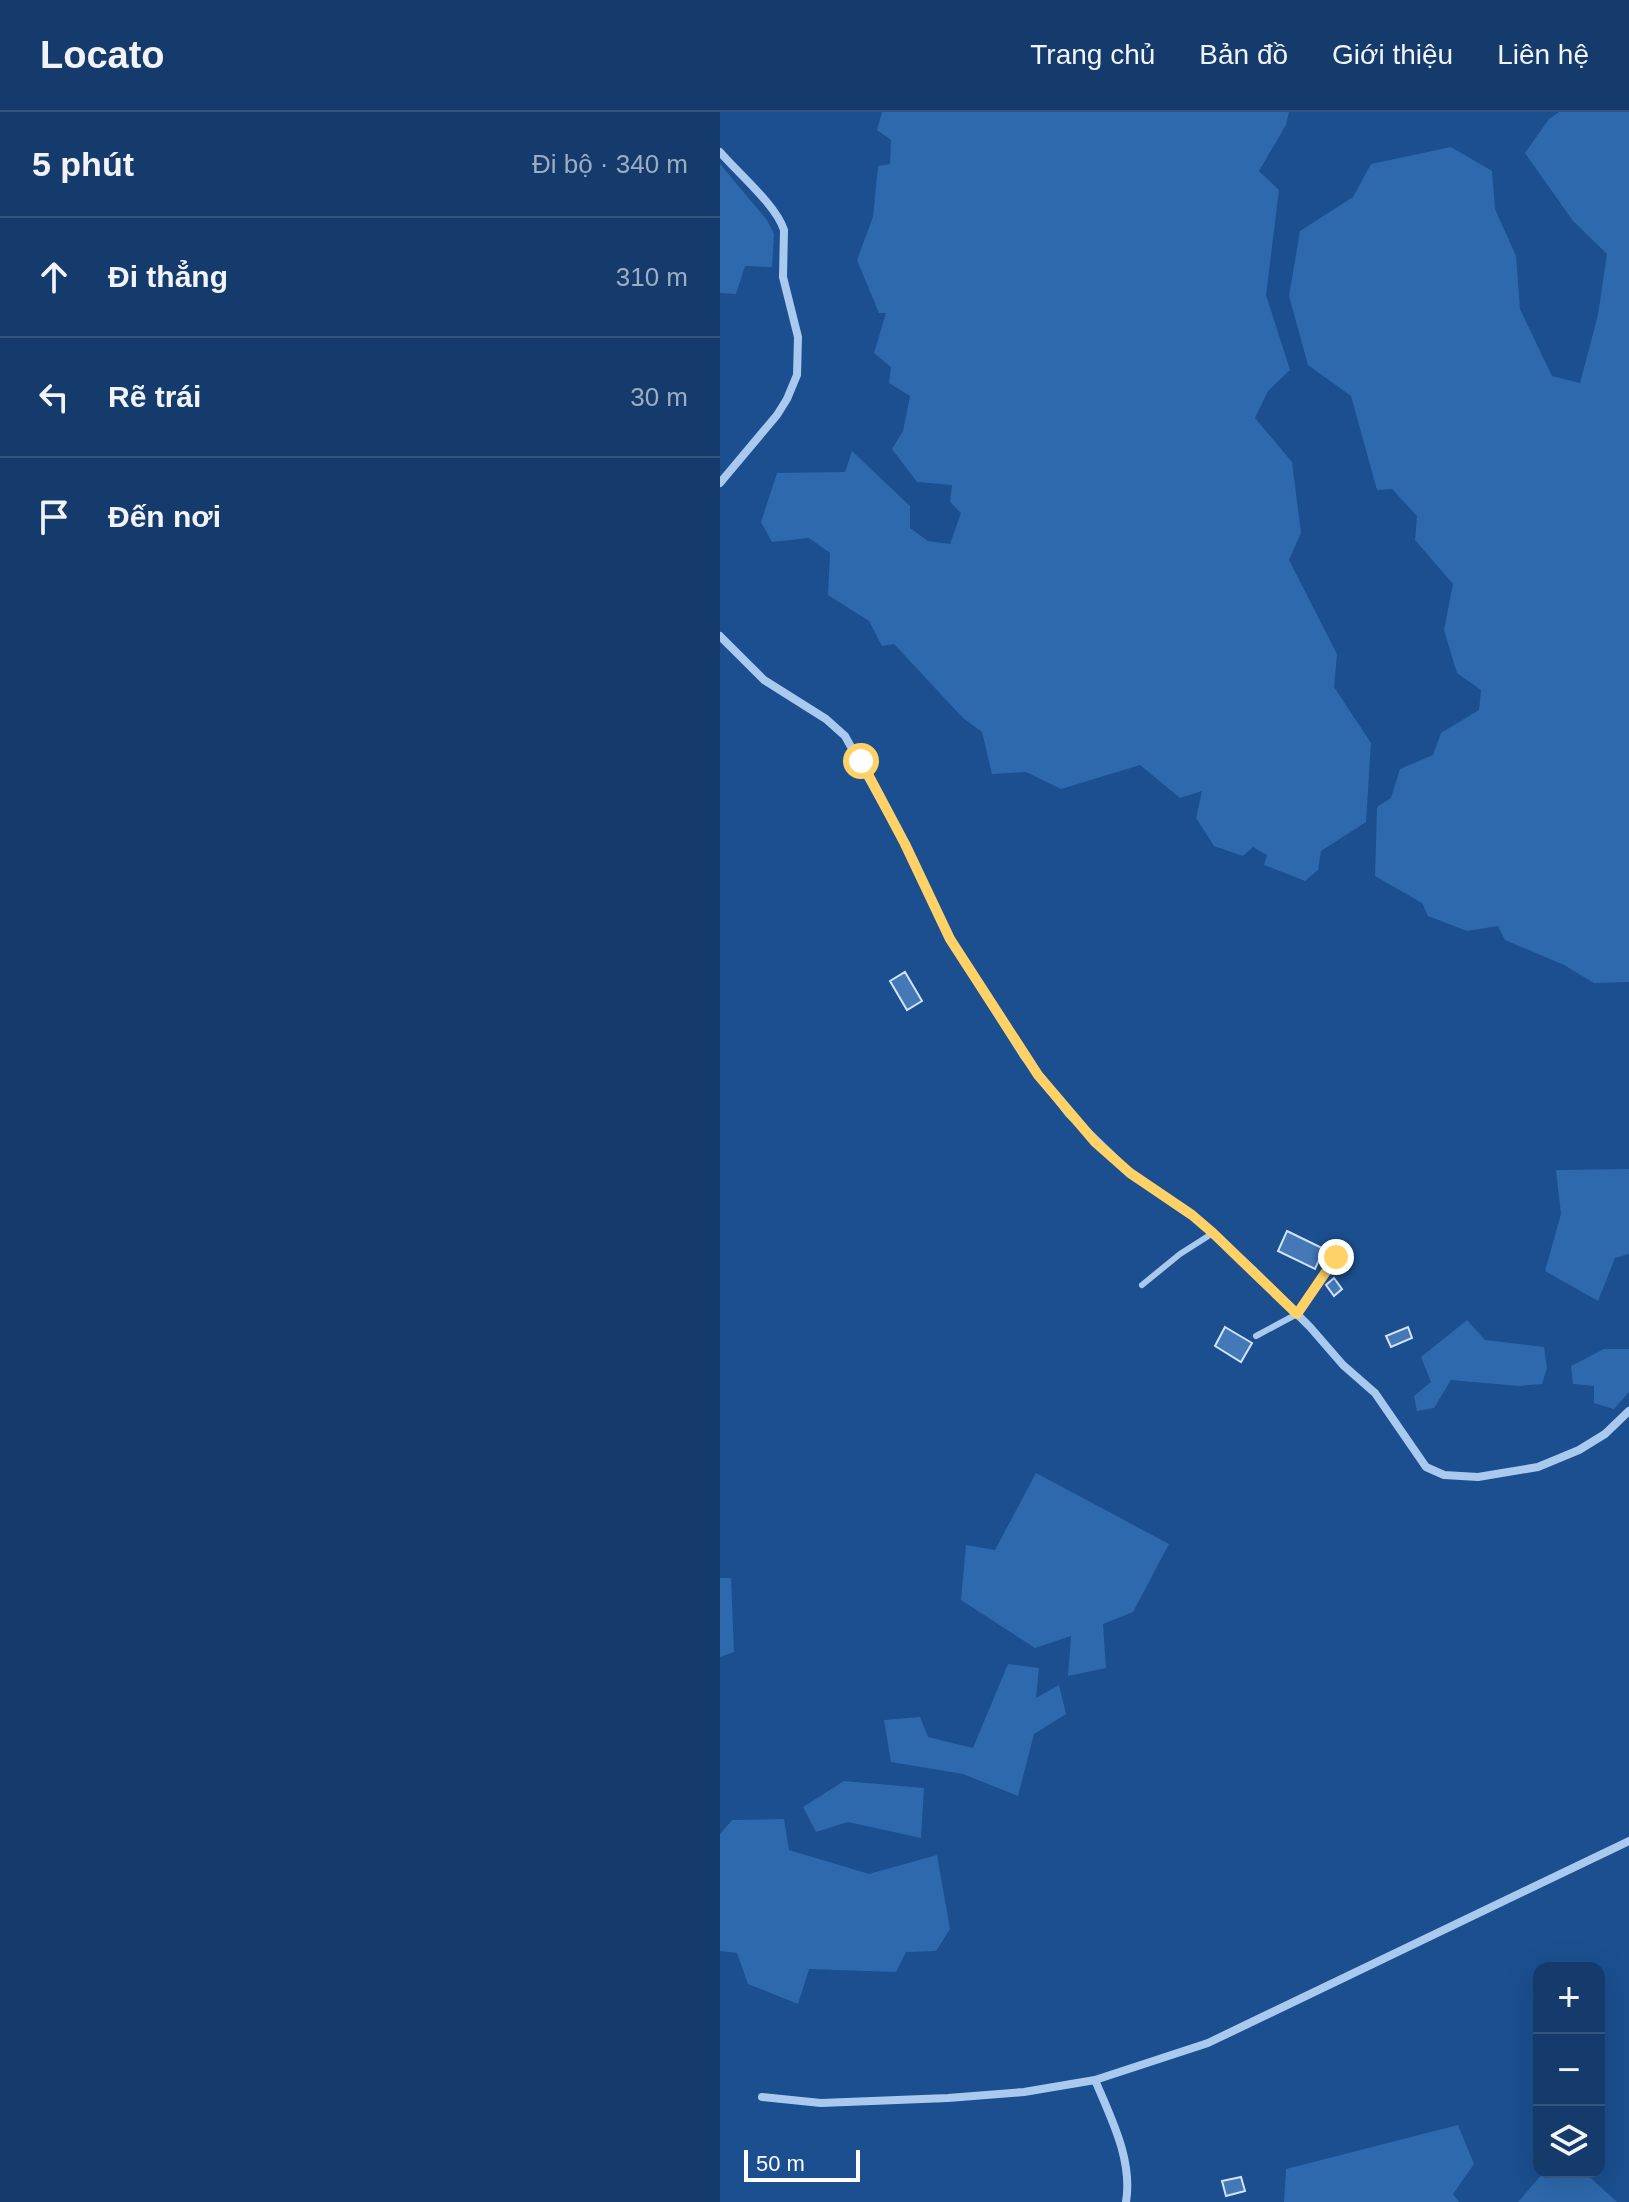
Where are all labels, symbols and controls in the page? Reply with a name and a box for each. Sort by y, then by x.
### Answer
text: Locato [40,34,165,76]
text: Trang chủ [1030,39,1155,70]
text: Bản đồ [1199,39,1288,70]
text: Giới thiệu [1332,39,1453,70]
text: Liên hệ [1497,39,1589,70]
text: 5 phút [32,145,134,183]
text: Đi bộ · 340 m [532,149,688,179]
icon: ahead [32,255,76,299]
text: Đi thẳng [108,260,228,293]
text: 310 m [616,262,688,292]
icon: left [32,375,76,419]
text: Rẽ trái [108,380,201,413]
text: 30 m [630,382,688,412]
icon: arrive [32,495,76,539]
text: Đến nơi [108,500,221,533]
route start [843,743,879,779]
route end [1318,1239,1354,1275]
map controls [1533,1962,1605,2178]
button: + [1533,1962,1605,2034]
button: − [1533,2034,1605,2106]
button: layers [1533,2106,1605,2178]
scale bar [744,2146,860,2182]
text: 50 m [756,2151,805,2176]

